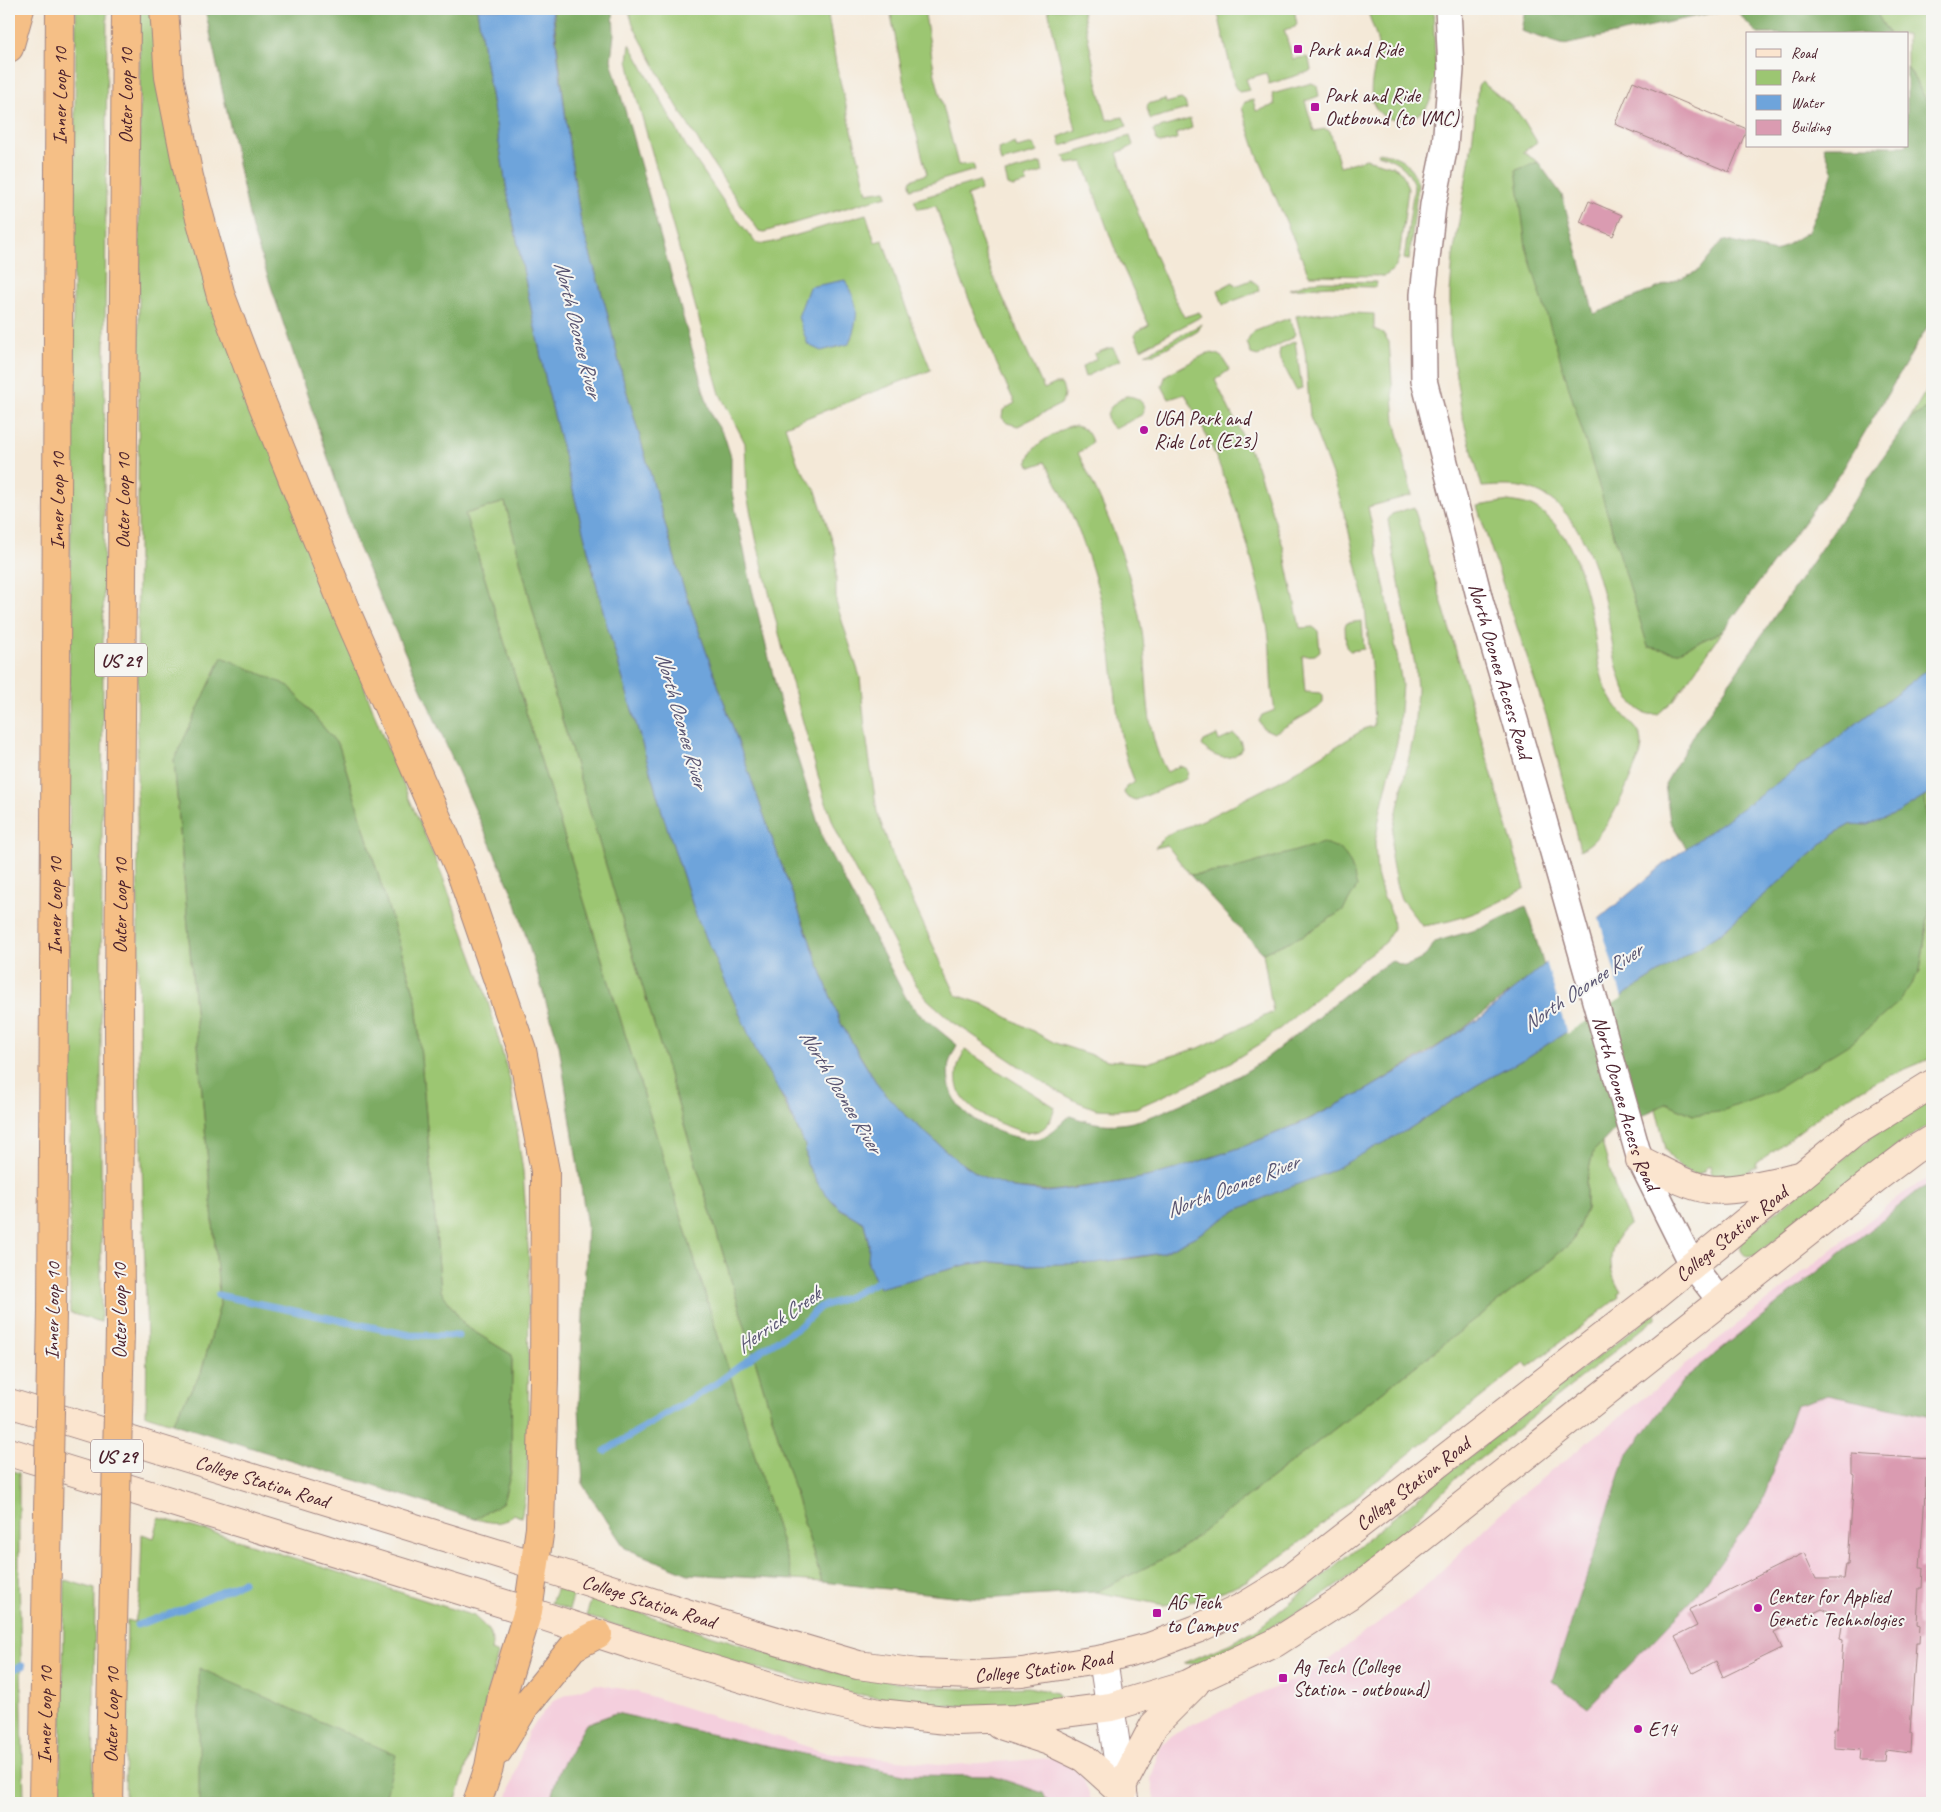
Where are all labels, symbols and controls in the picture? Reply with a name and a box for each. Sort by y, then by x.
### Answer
legend [1746,32,1908,148]
place label: Park and Ride [1308,37,1405,62]
marker: Park and Ride [1292,43,1304,55]
text: Road [1791,44,1818,63]
street label: Inner Loop 10 [47,45,73,145]
street label: Outer Loop 10 [113,46,139,144]
text: Park [1791,68,1816,87]
place label: Park and Ride Outbound (to VMC) [1325,83,1460,131]
text: Water [1791,94,1825,113]
marker: Park and Ride Outbound (to VMC) [1309,101,1321,113]
text: Building [1791,118,1831,137]
water label: North Oconee River [549,258,609,404]
place label: UGA Park and Ride Lot (E23) [1154,406,1258,454]
marker: UGA Park and Ride Lot (E23) [1138,424,1150,436]
street label: Inner Loop 10 [45,450,70,550]
street label: Outer Loop 10 [110,451,136,549]
street label: North Oconee Access Road [1463,581,1539,764]
road number: US 29 [95,644,147,676]
water label: North Oconee River [650,650,715,795]
street label: Inner Loop 10 [42,855,68,955]
street label: Outer Loop 10 [107,856,133,954]
water label: North Oconee River [1517,935,1651,1037]
street label: North Oconee Access Road [1587,1013,1666,1197]
water label: North Oconee River [794,1025,890,1161]
water label: North Oconee River [1162,1147,1306,1223]
street label: College Station Road [1670,1178,1795,1287]
street label: Inner Loop 10 [39,1260,66,1360]
street label: Outer Loop 10 [107,1261,132,1359]
water label: Herrick Creek [731,1279,829,1358]
street label: College Station Road [1350,1430,1478,1536]
road number: US 29 [91,1440,143,1472]
street label: College Station Road [192,1449,335,1515]
street label: College Station Road [579,1569,722,1635]
place label: Center for Applied Genetic Technologies [1768,1584,1905,1632]
place label: AG Tech to Campus [1167,1590,1239,1638]
marker: Center for Applied Genetic Technologies [1752,1602,1764,1614]
marker: AG Tech to Campus [1151,1607,1163,1619]
street label: College Station Road [974,1644,1118,1688]
place label: Ag Tech (College Station - outbound) [1293,1654,1430,1702]
street label: Inner Loop 10 [32,1664,58,1764]
street label: Outer Loop 10 [98,1665,125,1763]
marker: Ag Tech (College Station - outbound) [1277,1672,1289,1684]
place label: E14 [1648,1717,1679,1742]
marker: E14 [1632,1723,1644,1735]

